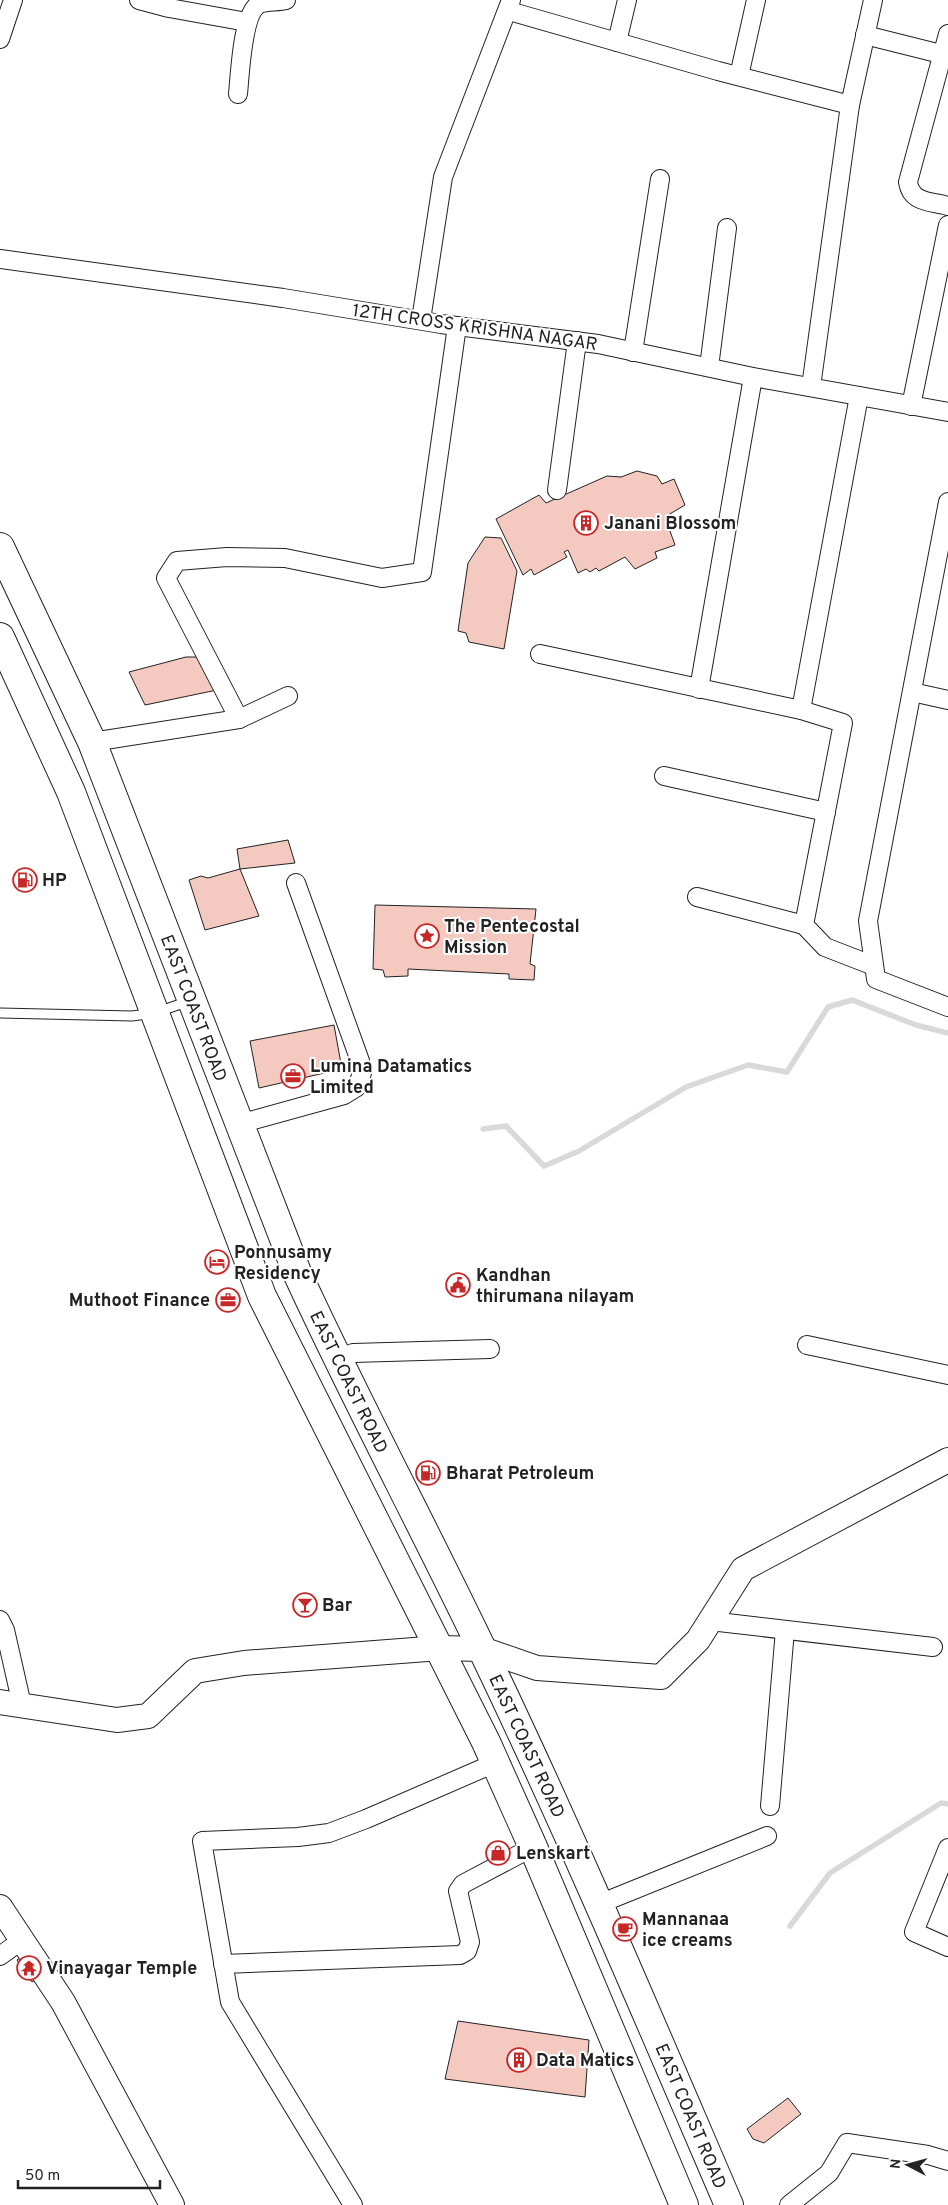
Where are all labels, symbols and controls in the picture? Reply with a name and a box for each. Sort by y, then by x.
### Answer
street label: 12TH CROSS KRISHNA NAGAR [351,300,599,357]
building icon: Janani Blossom [573,510,599,536]
place label: Janani Blossom [604,513,736,536]
fuel station icon: HP [12,867,38,893]
place label: HP [42,870,67,893]
place label: The Pentecostal Mission [444,916,580,960]
place icon: The Pentecostal Mission [414,923,440,949]
street label: EAST COAST ROAD [154,932,231,1085]
place label: Lumina Datamatics Limited [310,1056,472,1100]
office icon: Lumina Datamatics Limited [280,1063,306,1089]
place label: Ponnusamy Residency [234,1242,332,1286]
hotel icon: Ponnusamy Residency [204,1249,230,1275]
place label: Kandhan thirumana nilayam [476,1265,634,1309]
public building icon: Kandhan thirumana nilayam [445,1272,471,1298]
office icon: Muthoot Finance [215,1287,241,1313]
place label: Muthoot Finance [69,1290,210,1313]
street label: EAST COAST ROAD [303,1308,392,1458]
fuel station icon: Bharat Petroleum [415,1460,441,1486]
place label: Bharat Petroleum [446,1463,594,1486]
bar icon: Bar [292,1592,318,1618]
place label: Bar [322,1595,353,1618]
street label: EAST COAST ROAD [482,1671,569,1822]
shop icon: Lenskart [485,1840,511,1866]
place label: Lenskart [516,1843,590,1866]
place label: Mannanaa ice creams [642,1909,733,1953]
cafe icon: Mannanaa ice creams [612,1916,638,1942]
temple icon: Vinayagar Temple [16,1955,42,1981]
place label: Vinayagar Temple [46,1958,197,1981]
street label: EAST COAST ROAD [649,2040,731,2193]
building icon: Data Matics [506,2047,532,2073]
place label: Data Matics [536,2050,634,2073]
north arrow [883,2140,933,2190]
scale bar [18,2158,160,2190]
text: N [888,2158,906,2170]
text: 50 m [25,2167,60,2186]

